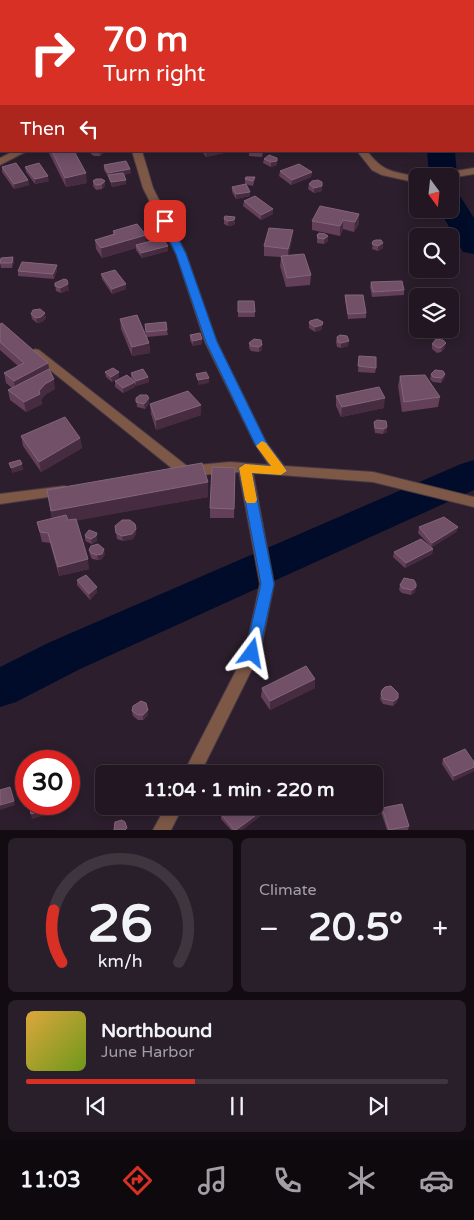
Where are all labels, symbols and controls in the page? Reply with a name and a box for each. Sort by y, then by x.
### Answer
text: 70 m [103,19,188,61]
icon: right [20,20,85,85]
text: Turn right [103,61,205,87]
icon: left [75,115,103,143]
text: Then [20,118,65,140]
north arrow [409,168,459,218]
map controls [409,168,459,338]
pin [144,200,186,242]
icon: arrive [151,207,179,235]
button: search [409,228,459,278]
button: layers [409,288,459,338]
position arrow [225,626,277,678]
speed limit sign: 30 [15,750,80,815]
text: 11:04 · 1 min · 220 m [143,779,335,801]
text: Climate [259,880,317,900]
text: 26 [88,893,153,956]
text: 20.5° [308,905,403,951]
text: − [259,912,279,946]
text: + [432,912,448,946]
text: km/h [98,951,143,972]
text: Northbound [101,1020,212,1042]
text: June Harbor [101,1042,194,1062]
icon: previous [82,1092,110,1120]
icon: pause [223,1092,251,1120]
icon: next [364,1092,392,1120]
icon: directions [120,1163,155,1198]
icon: music [195,1163,230,1198]
icon: phone [270,1163,305,1198]
icon: climate [344,1163,379,1198]
icon: car [419,1163,454,1198]
text: 11:03 [20,1167,81,1193]

